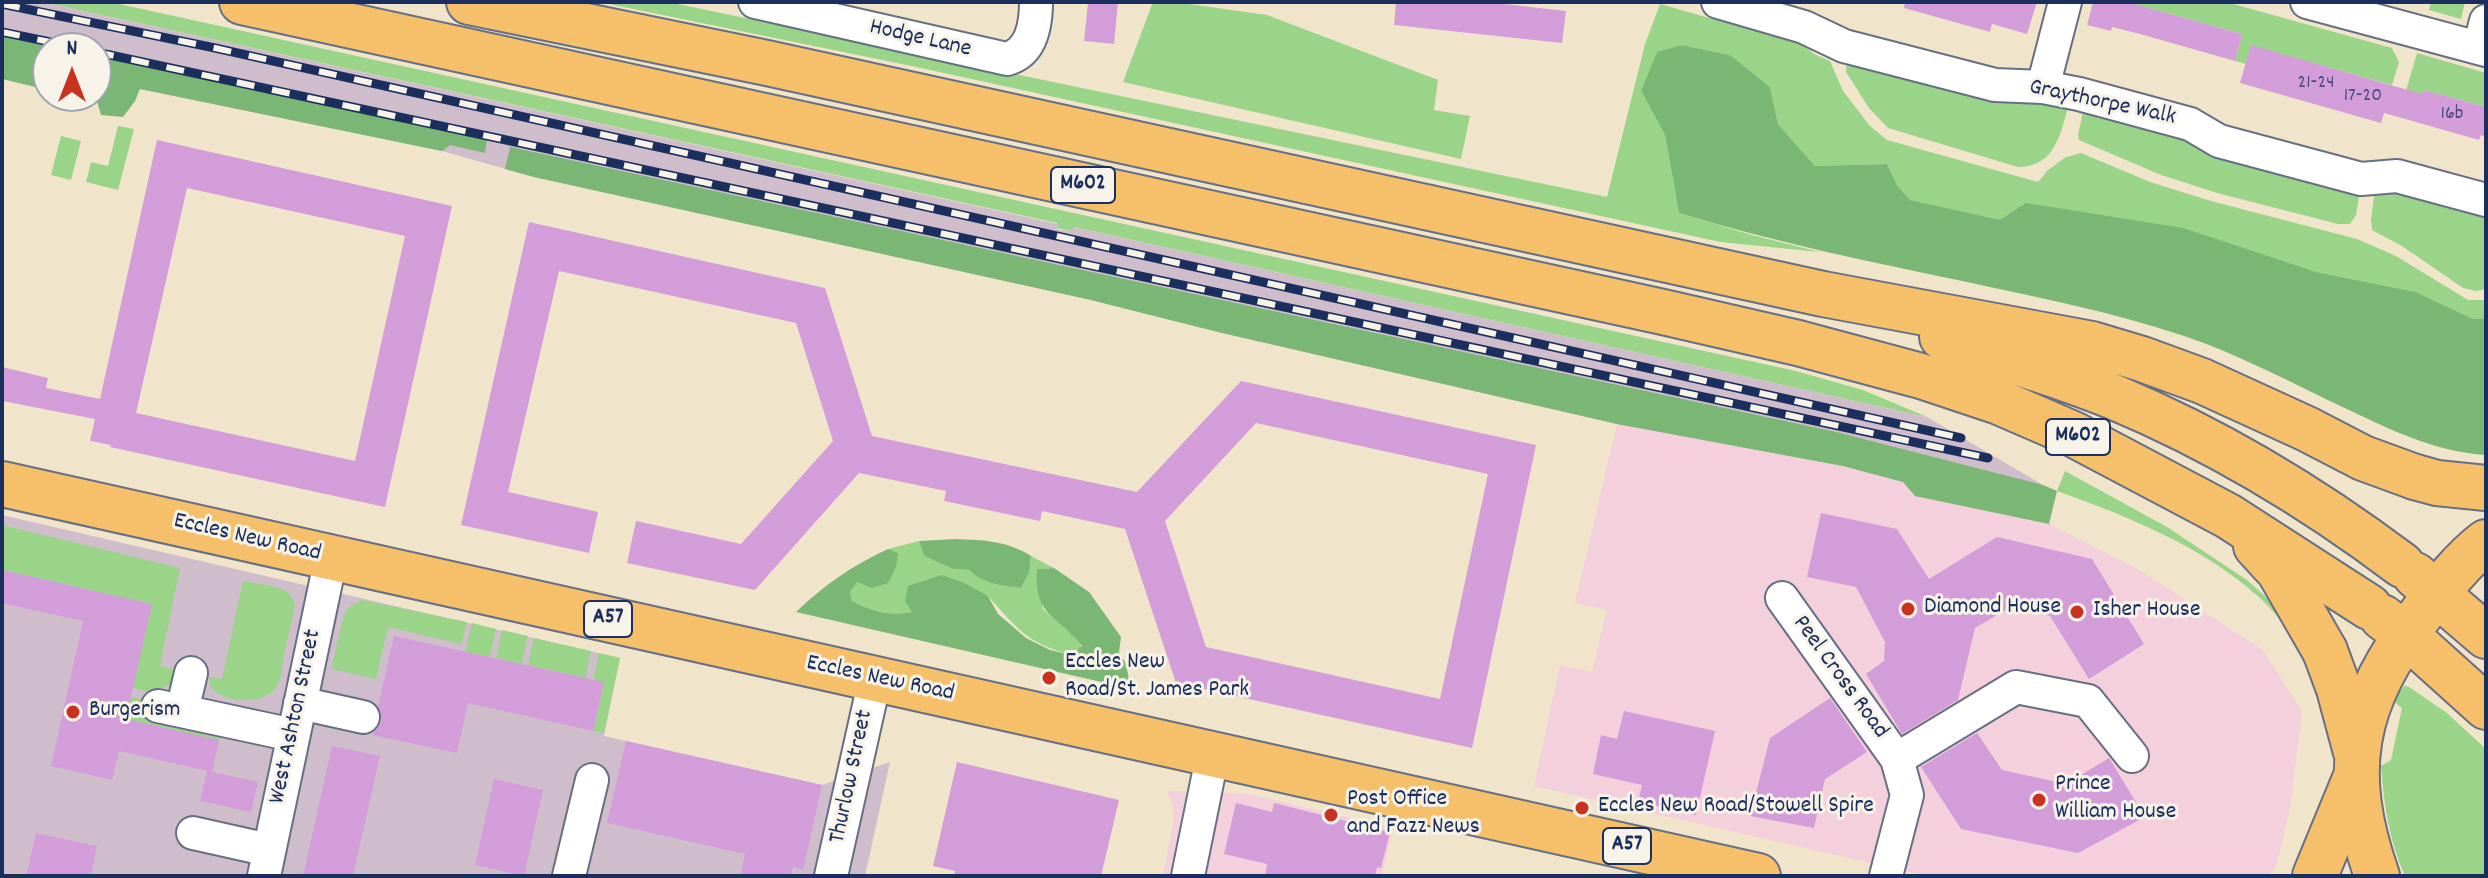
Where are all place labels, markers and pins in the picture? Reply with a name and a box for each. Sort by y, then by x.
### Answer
place label: Diamond House [1924,595,2061,623]
place label: Isher House [2093,598,2200,626]
marker: Diamond House [1899,600,1917,618]
marker: Isher House [2068,603,2086,621]
place label: Eccles New Road/St. James Park [1065,650,1249,706]
marker: Eccles New Road/St. James Park [1040,669,1058,687]
place label: Burgerism [89,698,181,726]
marker: Burgerism [64,703,82,721]
place label: Prince William House [2055,772,2176,828]
place label: Post Office and Fazz News [1347,787,1480,843]
marker: Prince William House [2030,791,2048,809]
place label: Eccles New Road/Stowell Spire [1598,794,1874,822]
marker: Eccles New Road/Stowell Spire [1573,799,1591,817]
marker: Post Office and Fazz News [1322,806,1340,824]

